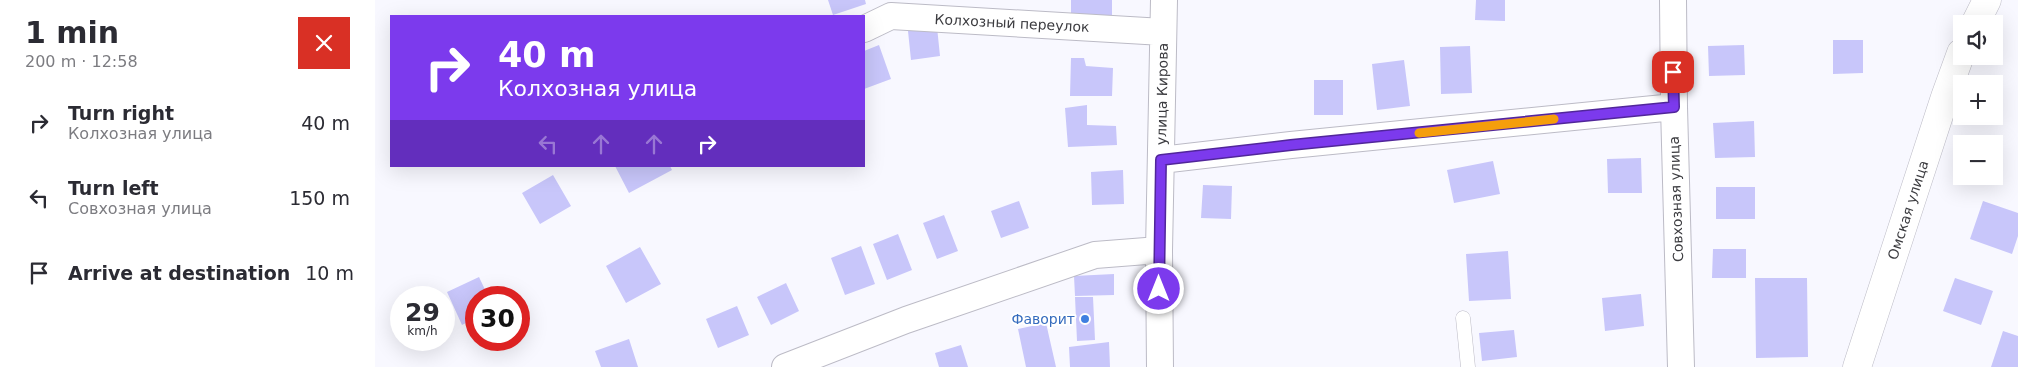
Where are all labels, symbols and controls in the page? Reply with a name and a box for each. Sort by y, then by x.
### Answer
street label: Колхозный переулок [934,11,1090,35]
text: 1 min [25,15,119,50]
map controls [1953,15,2003,185]
button: sound [1953,15,2003,65]
button: close [298,17,350,69]
icon: right [415,35,480,100]
text: 40 m [498,35,595,75]
street label: улица Кирова [1153,43,1171,145]
pin [1652,51,1694,93]
text: 200 m · 12:58 [25,52,138,71]
icon: arrive [1659,58,1687,86]
button: + [1953,75,2003,125]
text: Колхозная улица [498,76,697,101]
text: Turn right [68,102,174,124]
icon: right [25,109,53,137]
text: 40 m [301,112,350,134]
text: Колхозная улица [68,124,213,143]
icon: left [534,130,562,158]
icon: ahead [587,130,615,158]
icon: ahead [640,130,668,158]
icon: right [693,130,721,158]
button: − [1953,135,2003,185]
street label: Совхозная улица [1666,136,1686,262]
street label: Омская улица [1884,158,1932,262]
text: Turn left [68,177,159,199]
icon: left [25,184,53,212]
text: 150 m [289,187,350,209]
text: Совхозная улица [68,199,212,218]
icon: arrive [25,259,53,287]
text: Arrive at destination [68,262,290,284]
text: 10 m [305,262,354,284]
position arrow [1132,262,1184,314]
speed limit sign: 30 [465,286,530,351]
text: 29 [405,298,440,327]
place label: Фаворит [1011,311,1075,327]
marker: Фаворит [1079,313,1091,325]
text: km/h [407,324,438,338]

